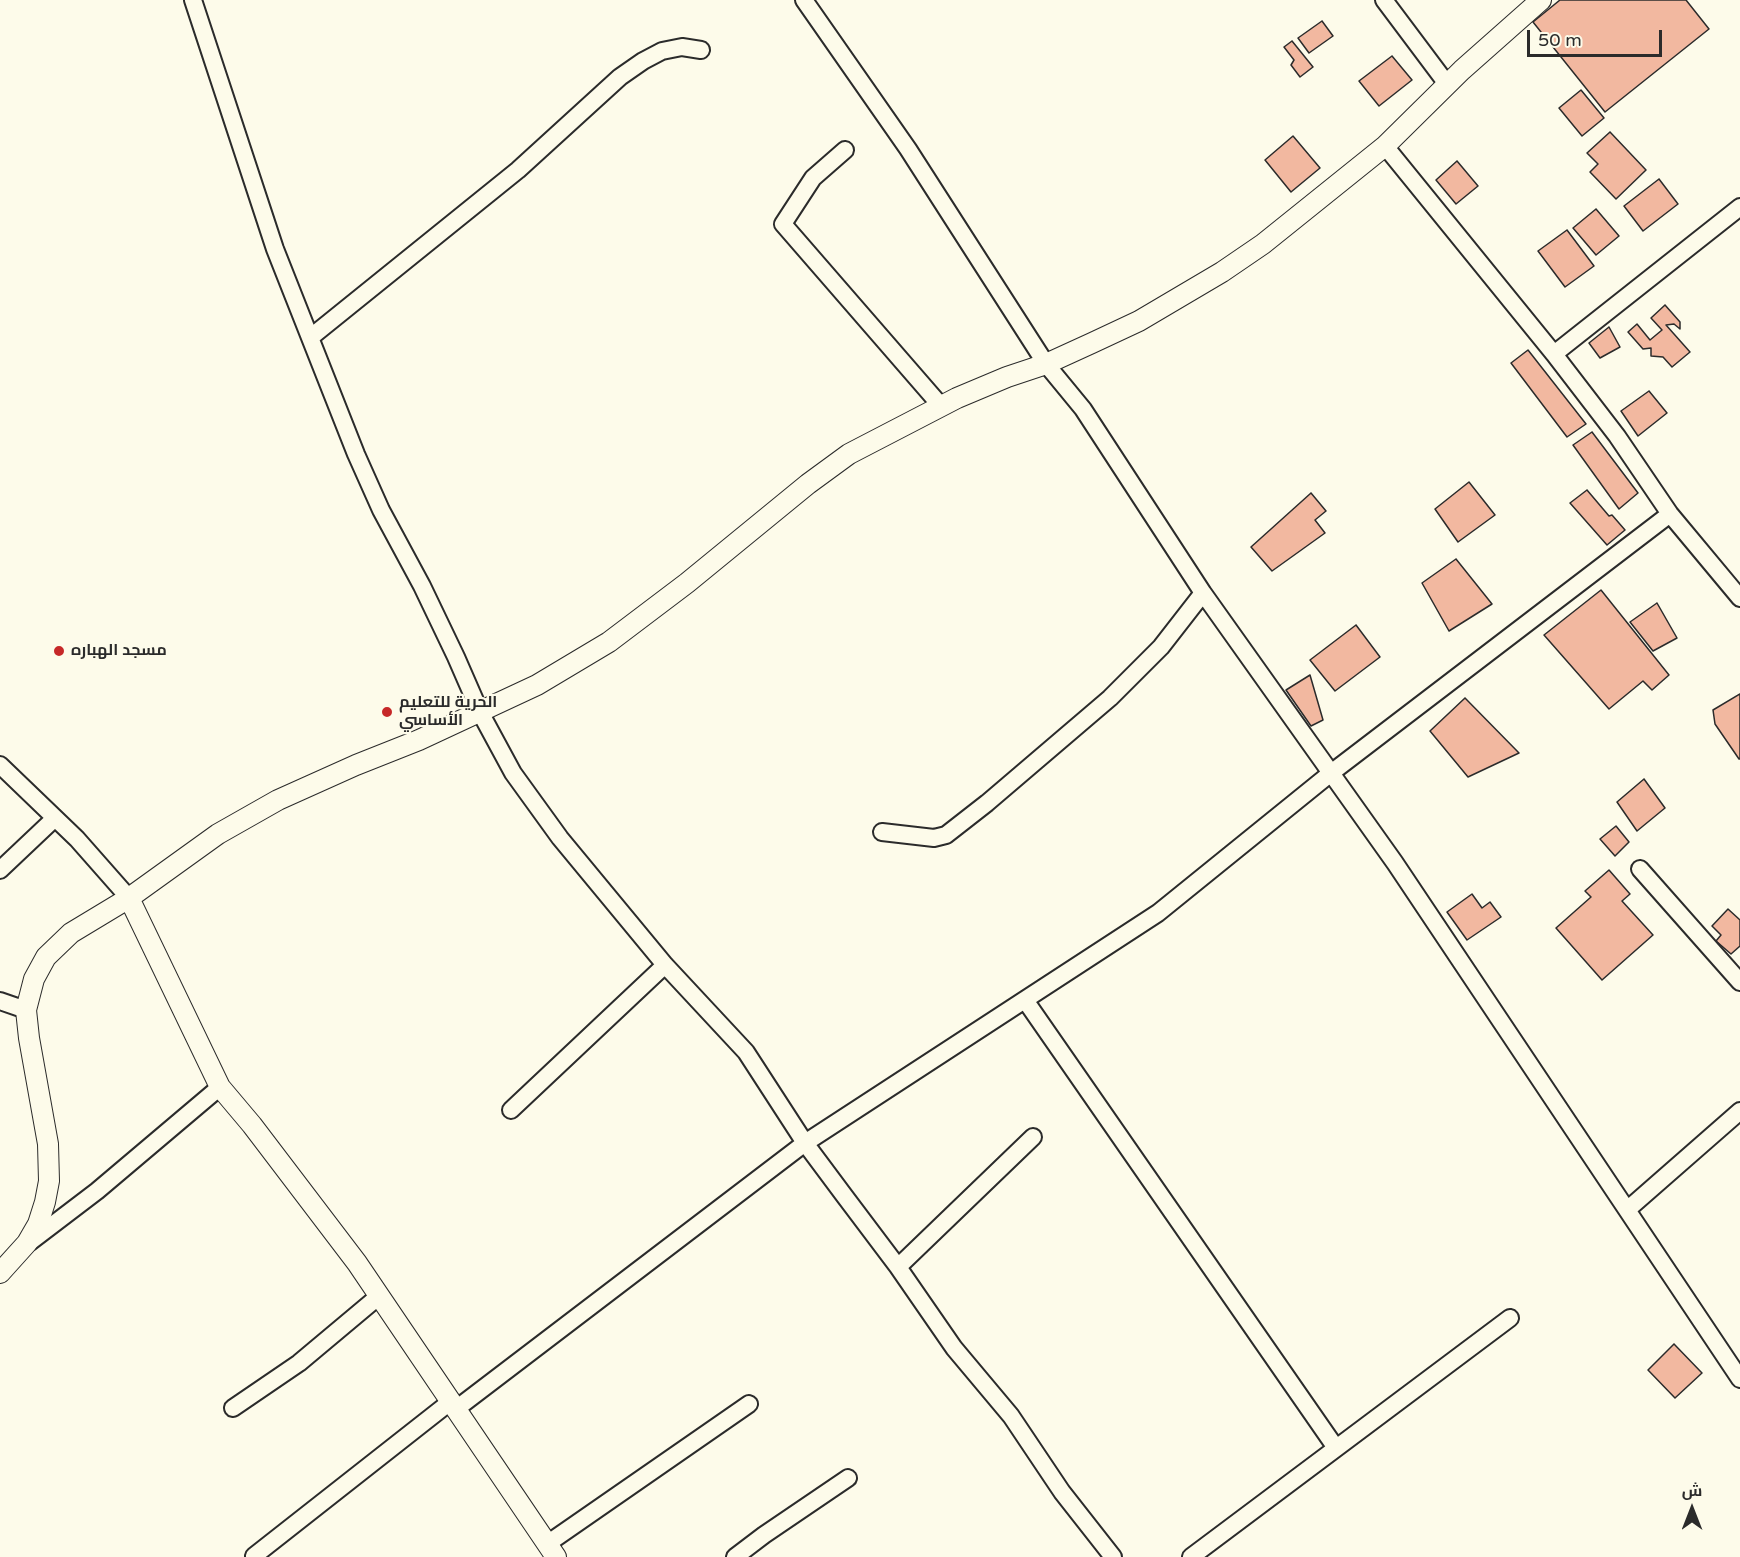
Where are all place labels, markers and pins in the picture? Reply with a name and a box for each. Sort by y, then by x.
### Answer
place label: مسجد الهباره [71,641,167,661]
marker: مسجد الهباره [52,644,66,658]
place label: الحرية للتعليم الأساسي [399,693,497,731]
marker: الحرية للتعليم الأساسي [380,705,394,719]

